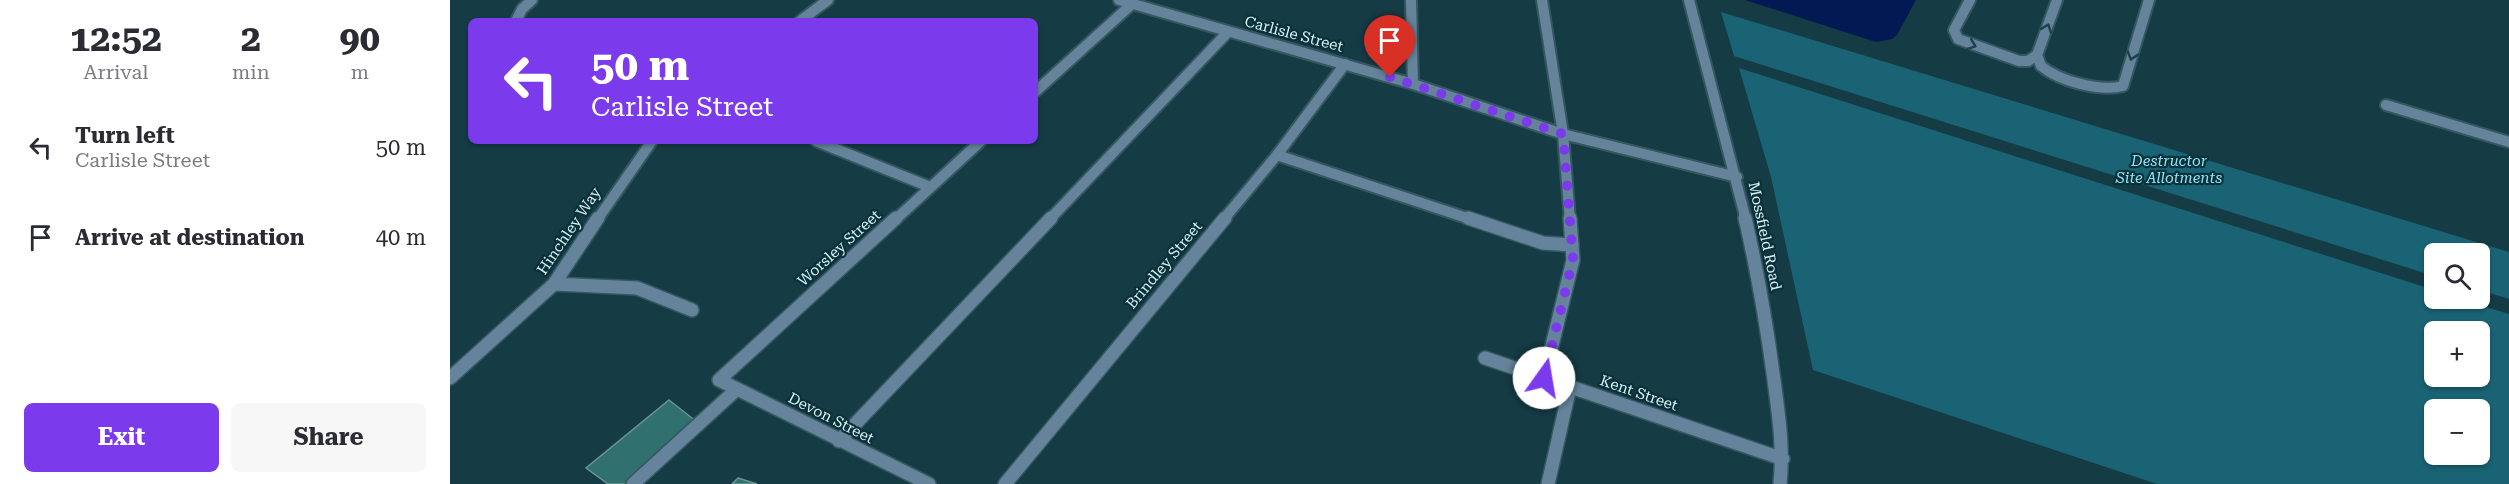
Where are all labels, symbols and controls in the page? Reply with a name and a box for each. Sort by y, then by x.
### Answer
street label: Carlisle Street [1243,12,1346,56]
pin [1364,15,1415,77]
text: 12:52 [70,18,162,60]
text: 2 [241,18,261,60]
text: 90 [340,18,380,60]
one-way arrow [2040,23,2053,34]
icon: arrive [1373,24,1406,57]
one-way arrow [1966,38,1977,50]
text: 50 m [591,41,689,90]
icon: left [492,42,570,120]
one-way arrow [2127,50,2139,61]
text: Arrival [84,60,149,84]
text: min [232,60,270,84]
text: m [351,60,369,84]
text: Carlisle Street [591,91,773,123]
text: Turn left [75,123,175,148]
icon: left [24,131,57,164]
text: 50 m [376,135,426,160]
text: Carlisle Street [75,148,210,172]
park label: Destructor Site Allotments [2115,152,2222,187]
street label: Mossfield Road [1745,180,1785,292]
street label: Hinchley Way [533,184,605,278]
street label: Worsley Street [794,206,885,290]
street label: Brindley Street [1122,217,1206,312]
icon: arrive [24,221,57,254]
text: Arrive at destination [75,225,304,250]
text: 40 m [376,225,426,250]
map controls [2424,243,2490,465]
button: search [2424,243,2490,309]
button: + [2424,321,2490,387]
position arrow [1512,346,1576,410]
street label: Kent Street [1598,371,1681,415]
street label: Devon Street [785,389,877,448]
button: − [2424,399,2490,465]
button: Exit [24,403,219,472]
button: Share [231,403,426,472]

